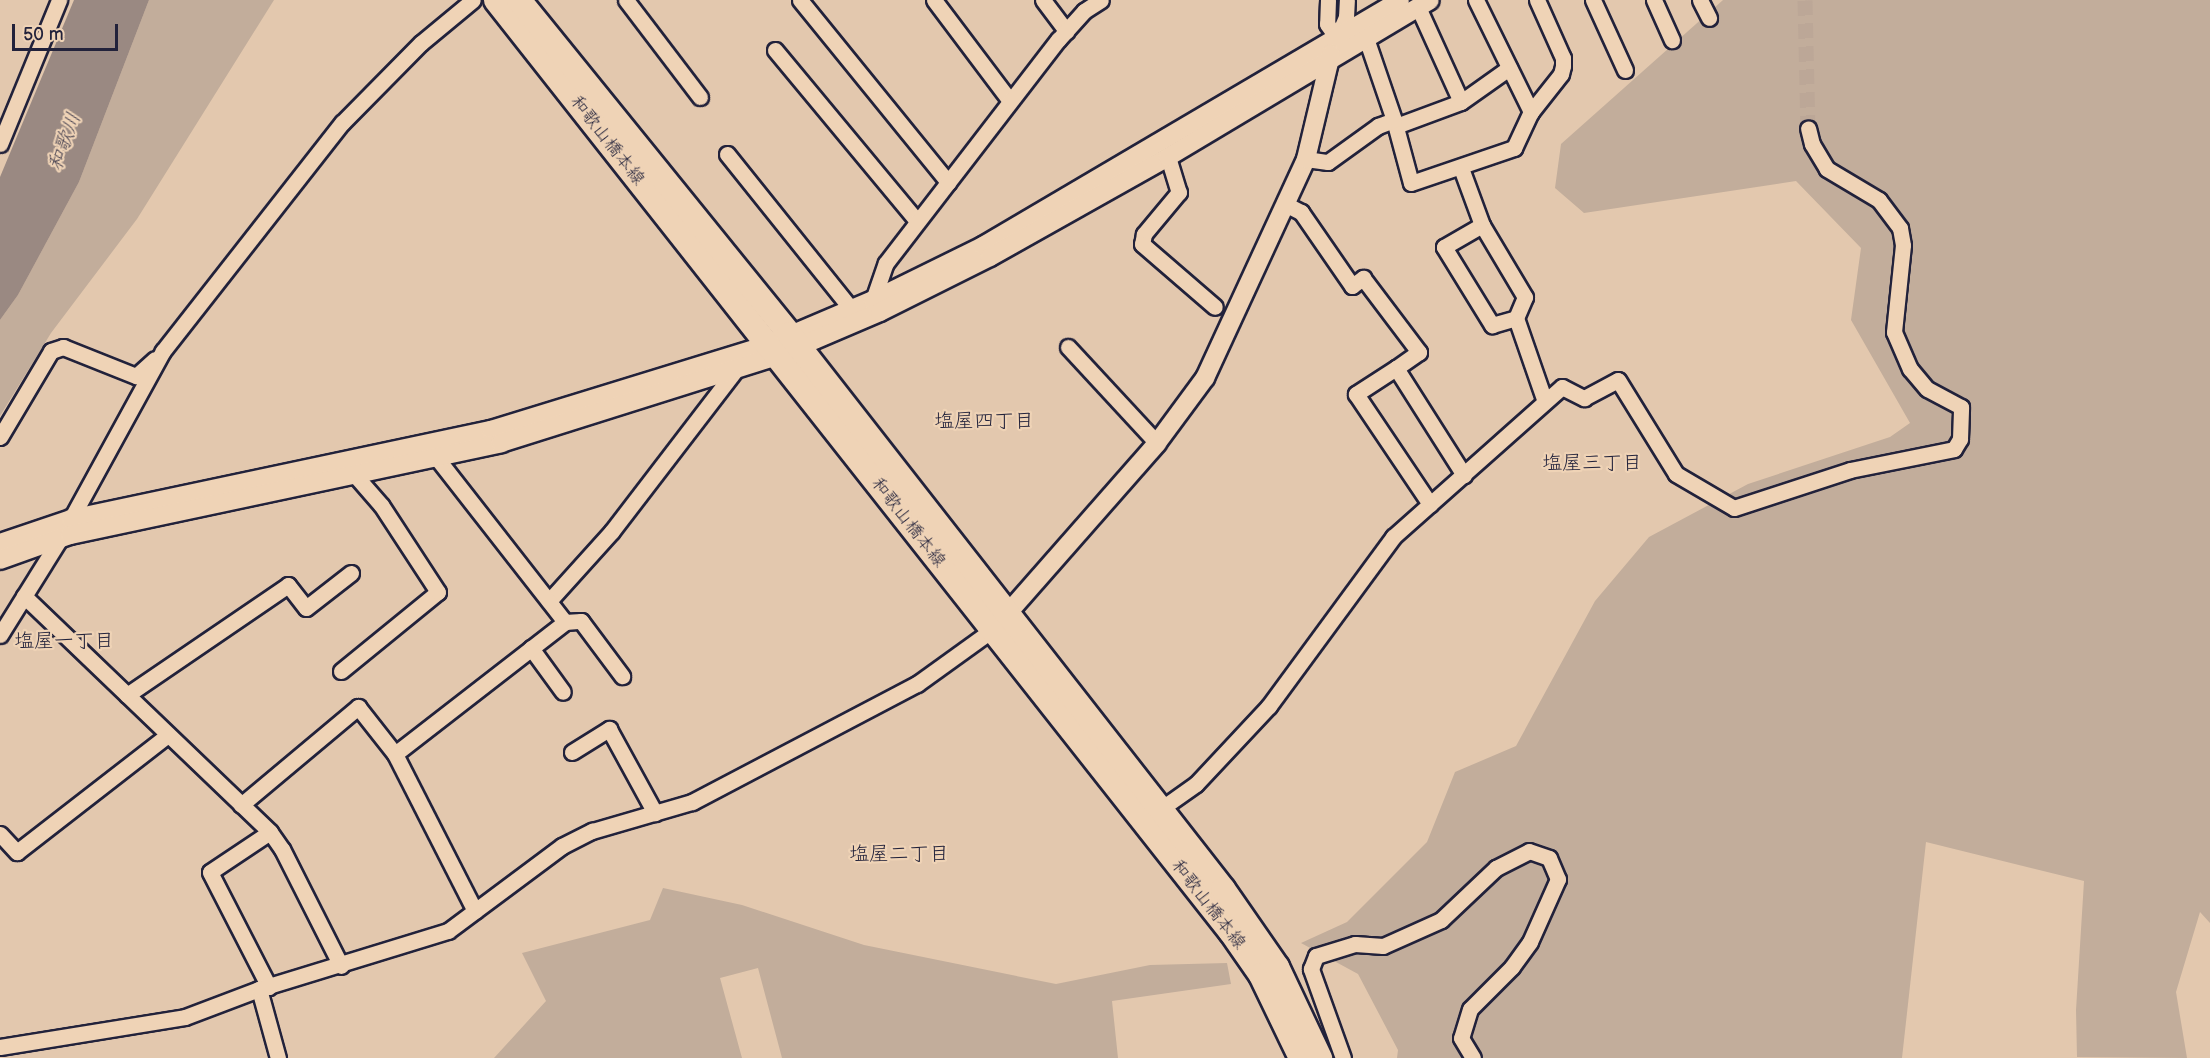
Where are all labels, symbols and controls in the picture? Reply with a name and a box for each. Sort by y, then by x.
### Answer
scale bar [15,12,122,50]
text: 50 m [23,24,64,45]
street label: 和歌山橋本線 [565,92,649,190]
water label: 和歌川 [43,110,87,174]
district label: 塩屋四丁目 [934,409,1034,433]
district label: 塩屋三丁目 [1542,451,1642,475]
street label: 和歌山橋本線 [866,474,950,572]
district label: 塩屋一丁目 [14,629,114,653]
district label: 塩屋二丁目 [849,842,949,866]
street label: 和歌山橋本線 [1166,856,1250,954]

